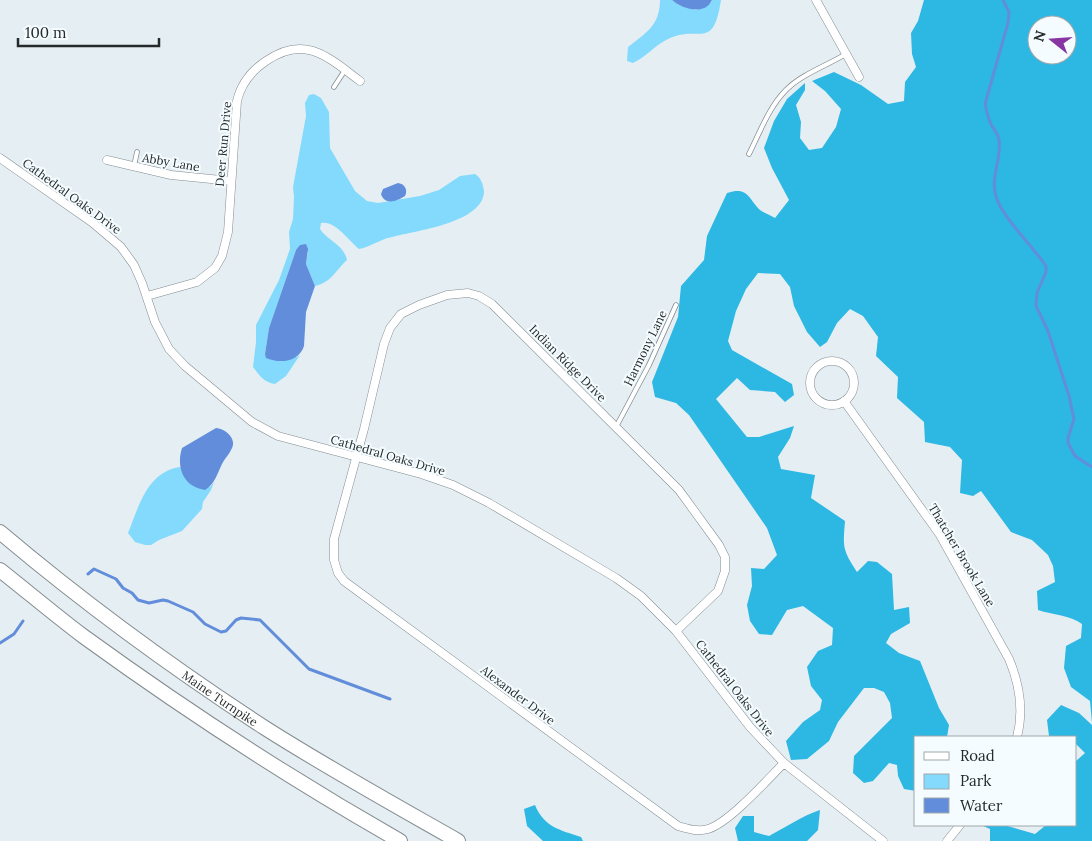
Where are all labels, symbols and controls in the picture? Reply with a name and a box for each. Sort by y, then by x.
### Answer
scale bar [18,15,159,47]
north arrow [1027,15,1077,65]
text: 100 m [25,23,66,42]
text: N [1029,28,1050,44]
street label: Deer Run Drive [212,100,234,187]
street label: Abby Lane [140,149,201,175]
street label: Cathedral Oaks Drive [20,155,125,237]
street label: Harmony Lane [620,307,670,388]
street label: Indian Ridge Drive [526,321,610,405]
street label: Cathedral Oaks Drive [329,431,448,479]
street label: Thatcher Brook Lane [925,501,999,610]
street label: Cathedral Oaks Drive [693,637,778,740]
street label: Alexander Drive [477,662,558,728]
street label: Maine Turnpike [180,667,261,729]
legend [914,736,1077,826]
text: Road [960,746,995,765]
text: Park [960,771,991,790]
text: Water [960,796,1003,815]

